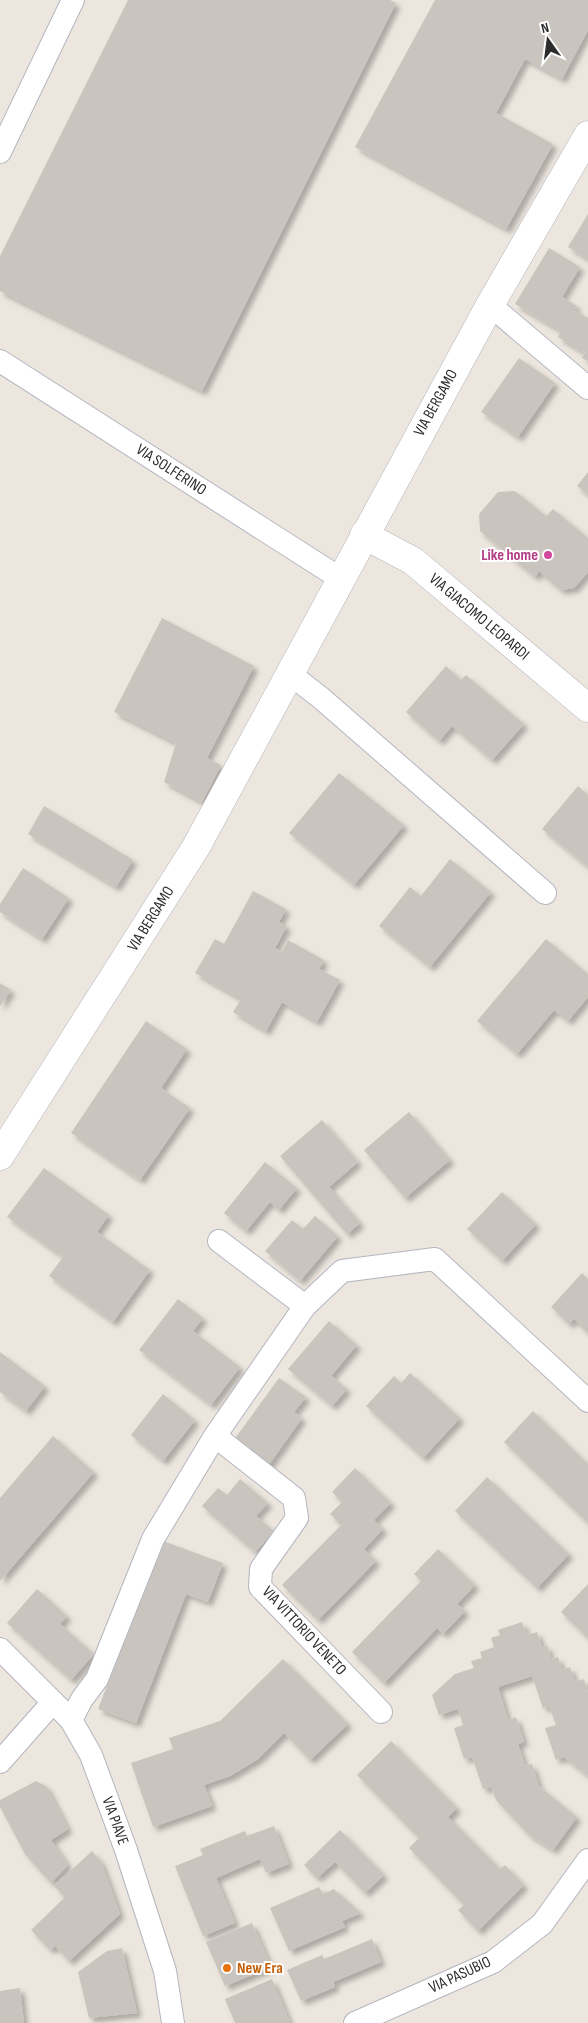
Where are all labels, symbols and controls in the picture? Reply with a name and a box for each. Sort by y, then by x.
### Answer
north arrow [523,15,573,65]
text: N [539,19,551,37]
street label: VIA BERGAMO [410,366,462,440]
street label: VIA SOLFERINO [132,440,210,500]
place label: Like home [481,546,538,565]
marker: Like home [542,549,554,561]
street label: VIA GIACOMO LEOPARDI [425,569,533,665]
street label: VIA BERGAMO [124,883,178,955]
street label: VIA VITTORIO VENETO [258,1583,350,1679]
street label: VIA PIAVE [98,1794,132,1848]
street label: VIA PASUBIO [426,1952,494,1998]
place label: New Era [237,1959,283,1978]
marker: New Era [221,1962,233,1974]

